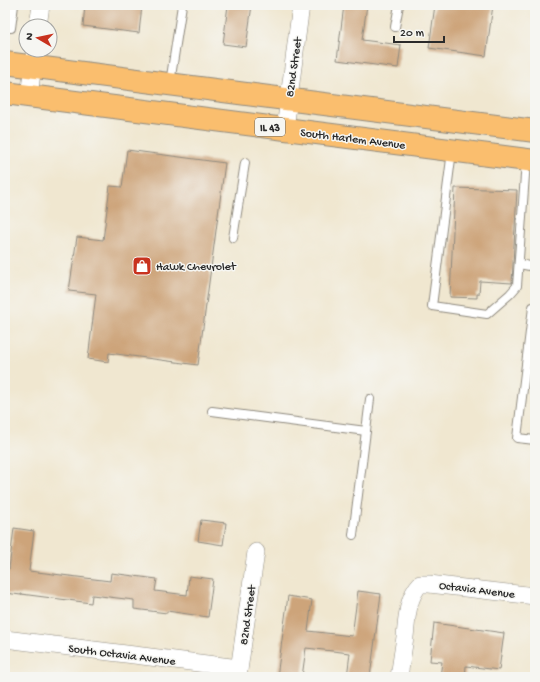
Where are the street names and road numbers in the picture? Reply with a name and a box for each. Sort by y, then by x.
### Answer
street label: 82nd Street [284,35,306,98]
road number: IL 43 [255,118,285,136]
street label: South Harlem Avenue [299,127,407,153]
street label: Octavia Avenue [438,579,516,603]
street label: 82nd Street [238,583,260,646]
street label: South Octavia Avenue [67,642,177,670]

